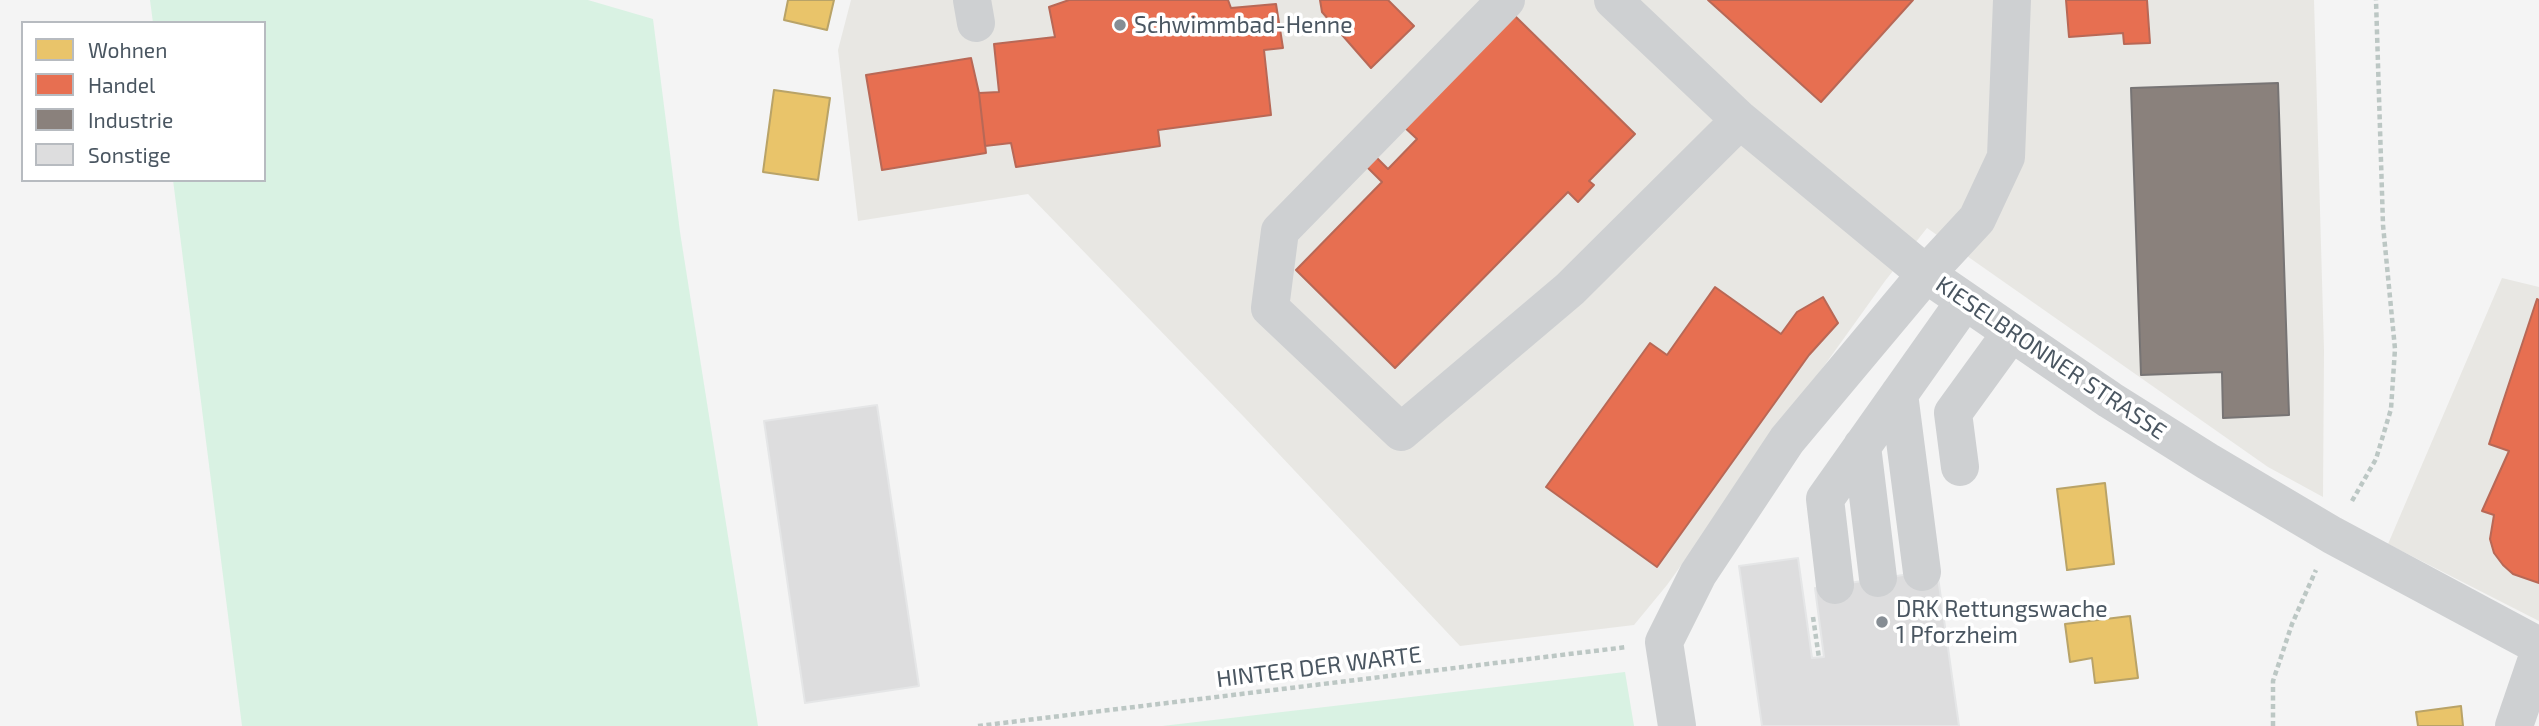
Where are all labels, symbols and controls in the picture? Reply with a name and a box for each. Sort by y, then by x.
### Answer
place label: Schwimmbad-Henne [1134,11,1352,39]
marker: Schwimmbad-Henne [1112,17,1128,33]
legend [21,21,266,182]
text: Wohnen [88,37,167,62]
text: Handel [88,72,155,97]
text: Industrie [88,107,173,132]
text: Sonstige [88,142,171,167]
street label: KIESELBRONNER STRASSE [1931,270,2171,446]
place label: DRK Rettungswache 1 Pforzheim [1896,595,2108,649]
marker: DRK Rettungswache 1 Pforzheim [1874,614,1890,630]
street label: HINTER DER WARTE [1215,641,1423,693]

